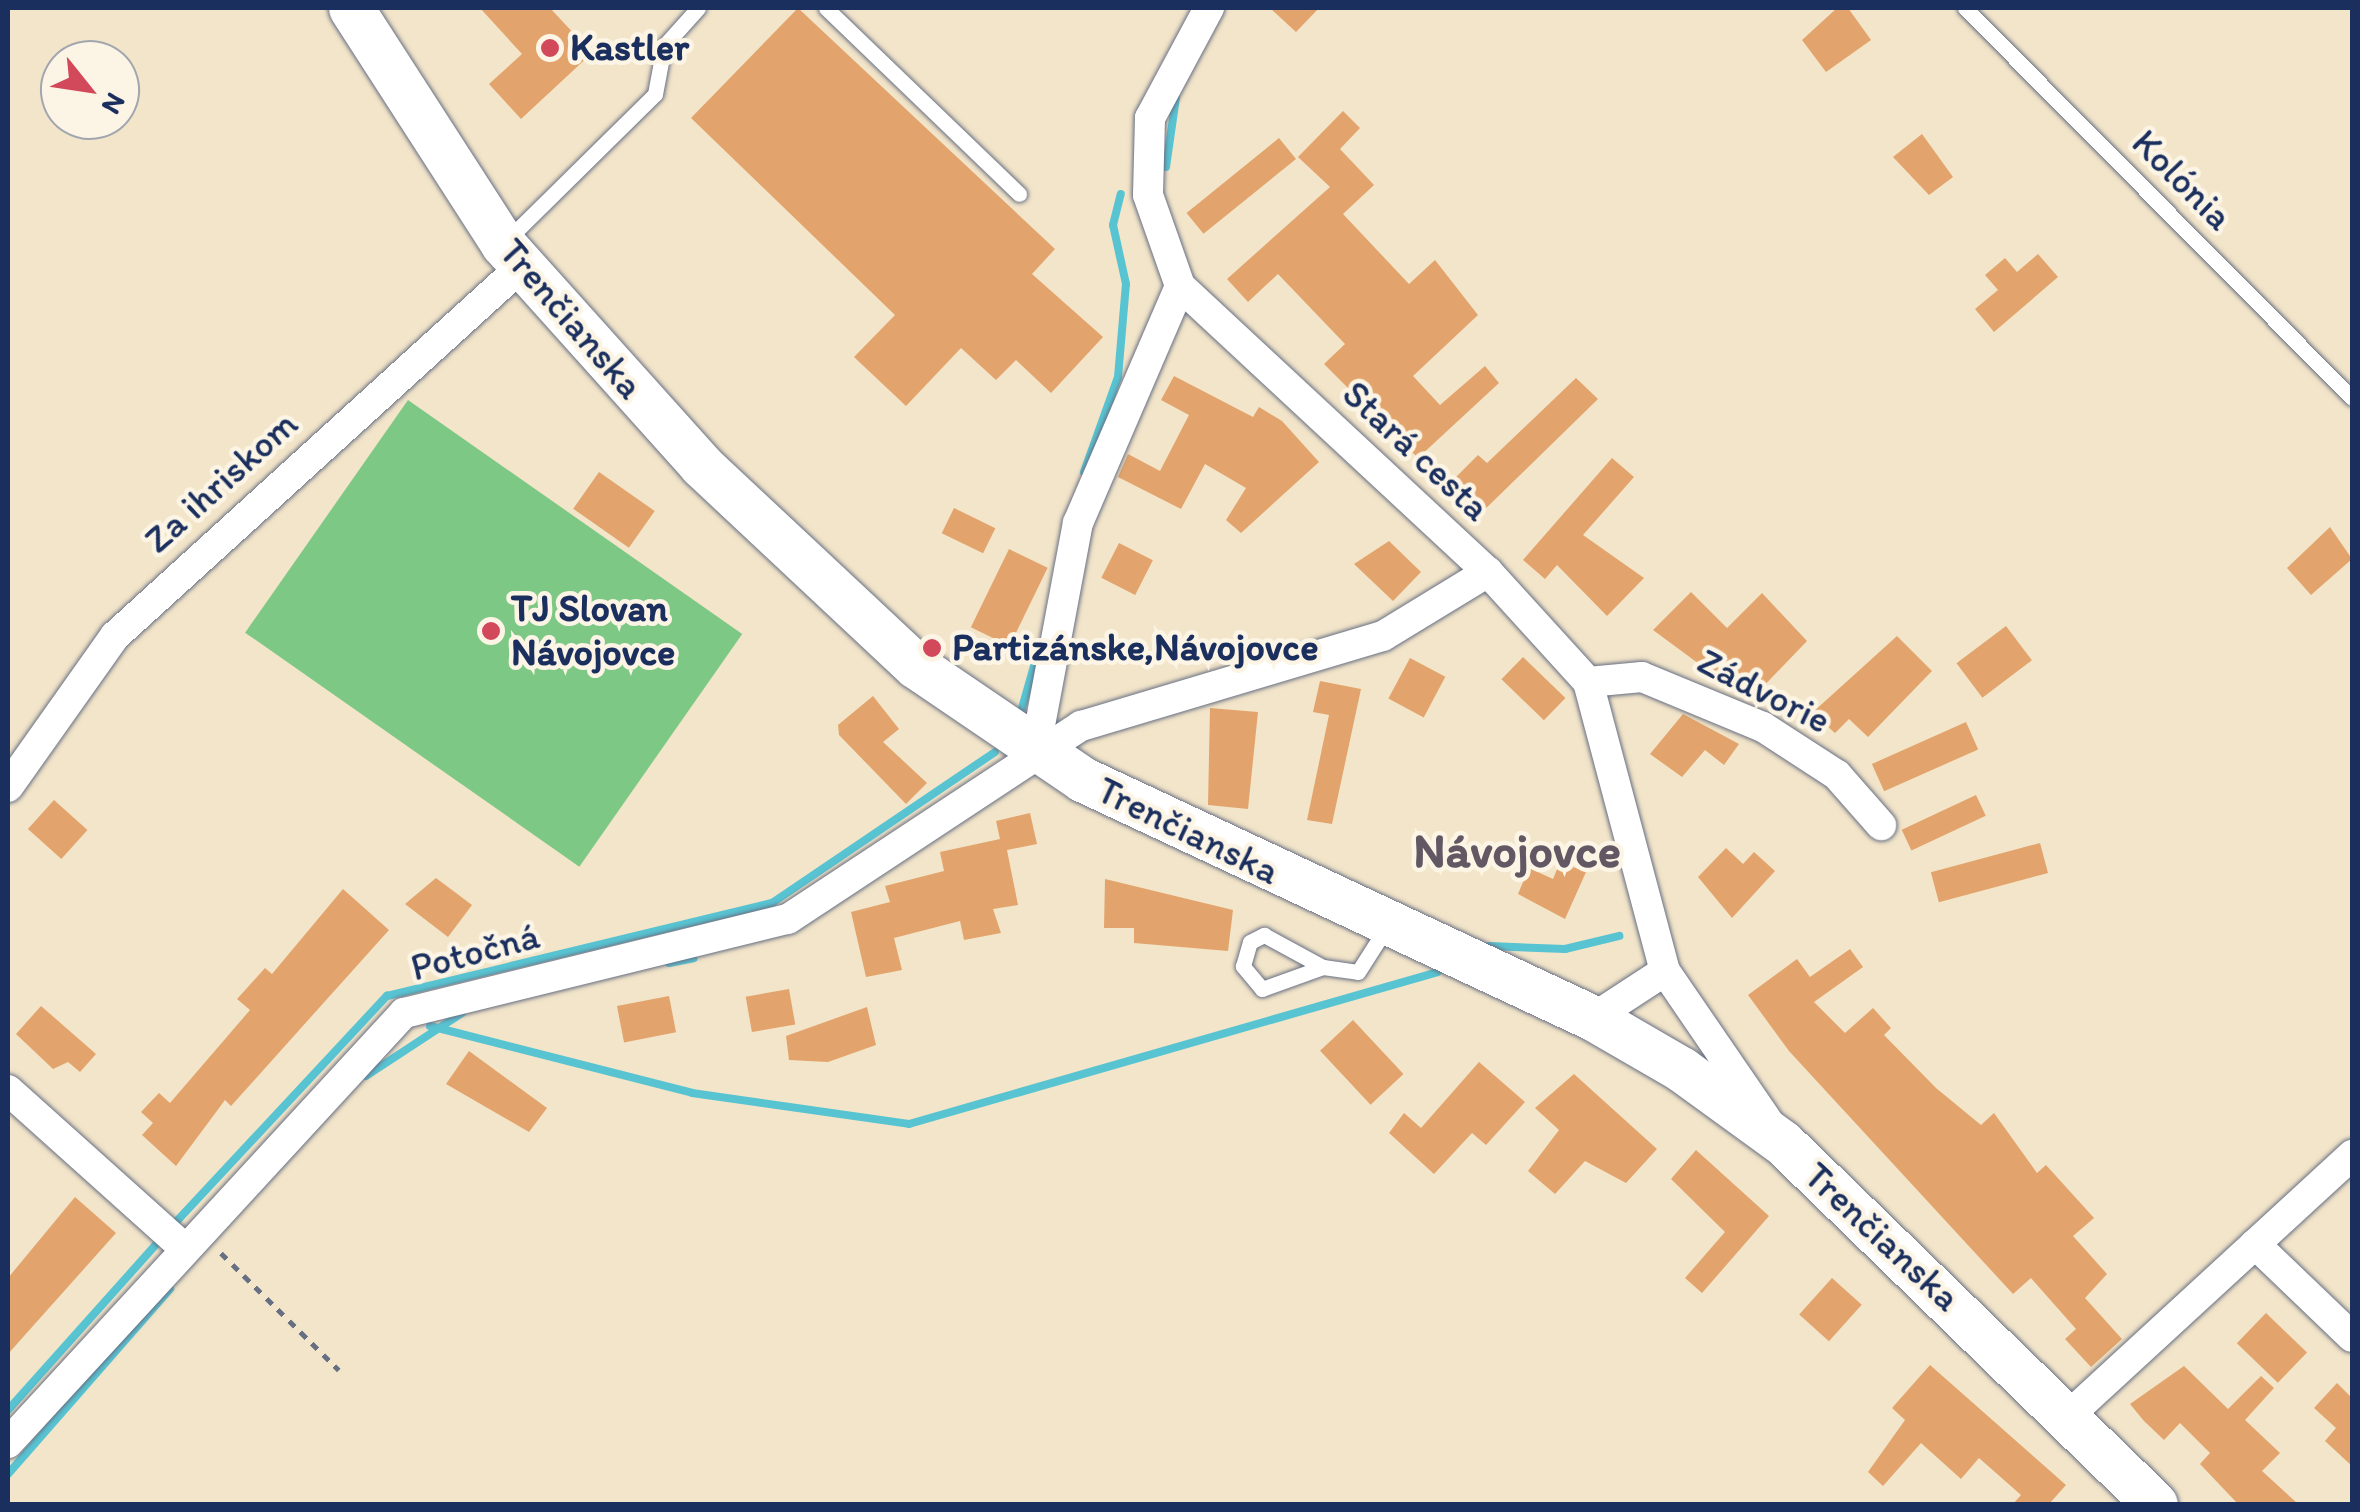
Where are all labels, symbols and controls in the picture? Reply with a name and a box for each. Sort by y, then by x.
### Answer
place label: Kastler [570,25,689,71]
marker: Kastler [539,37,561,59]
north arrow [40,40,140,140]
text: N [95,87,134,121]
street label: Kolónia [2122,120,2242,240]
street label: Trenčianska [489,230,653,408]
street label: Stará cesta [1333,372,1499,530]
street label: Za ihriskom [135,401,307,563]
place label: TJ Slovan Návojovce [511,586,675,676]
marker: TJ Slovan Návojovce [480,620,502,642]
place label: Partizánske,Návojovce [952,625,1318,671]
marker: Partizánske,Návojovce [921,637,943,659]
street label: Zádvorie [1690,638,1838,744]
street label: Trenčianska [1089,767,1287,895]
district label: Návojovce [1413,822,1621,880]
street label: Potočná [406,913,544,991]
street label: Trenčianska [1794,1153,1970,1321]

